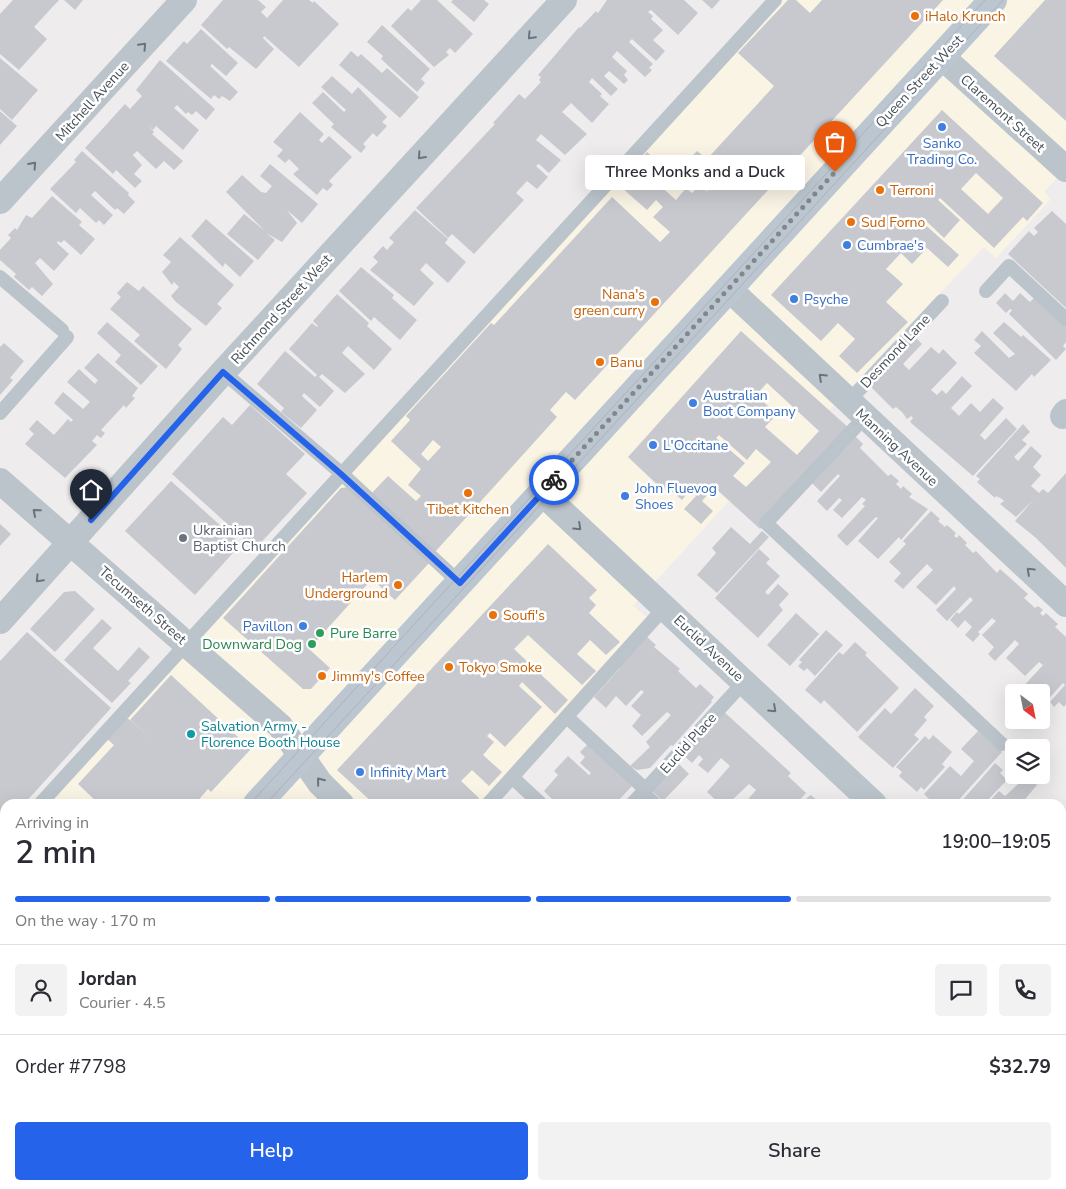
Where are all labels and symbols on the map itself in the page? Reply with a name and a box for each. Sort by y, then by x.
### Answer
place label: iHalo Krunch [925,7,1006,26]
marker: iHalo Krunch [909,10,921,22]
one-way arrow [528,30,537,39]
street label: Queen Street West [871,31,967,132]
one-way arrow [137,42,146,51]
street label: Mitchell Avenue [51,57,133,145]
street label: Claremont Street [956,70,1049,157]
pin [814,121,856,172]
marker: Sanko Trading Co. [936,121,948,133]
place label: Sanko Trading Co. [907,134,977,169]
one-way arrow [418,150,427,159]
callout: Three Monks and a Duck [585,154,805,190]
one-way arrow [27,162,36,171]
place label: Terroni [890,181,934,200]
marker: Terroni [874,184,886,196]
place label: Sud Forno [861,213,925,232]
marker: Sud Forno [845,216,857,228]
place label: Cumbrae's [857,236,924,255]
marker: Cumbrae's [841,239,853,251]
street label: Richmond Street West [227,250,336,368]
place label: Nana's green curry [573,285,646,320]
place label: Psyche [804,290,848,309]
marker: Psyche [788,293,800,305]
marker: Nana's green curry [649,296,661,308]
street label: Desmond Lane [856,310,935,392]
place label: Banu [610,353,643,372]
marker: Banu [594,356,606,368]
one-way arrow [818,374,827,383]
place label: Australian Boot Company [703,386,797,421]
marker: Australian Boot Company [687,397,699,409]
street label: Manning Avenue [851,404,942,490]
place label: L'Occitane [663,436,728,455]
marker: L'Occitane [647,439,659,451]
courier [529,455,579,505]
pin [70,469,112,520]
place label: John Fluevog Shoes [634,479,717,514]
marker: Tibet Kitchen [462,487,474,499]
marker: John Fluevog Shoes [619,490,631,502]
place label: Tibet Kitchen [427,500,509,519]
one-way arrow [33,509,42,517]
place label: Ukrainian Baptist Church [193,521,286,556]
one-way arrow [572,521,581,530]
marker: Ukrainian Baptist Church [177,532,189,544]
street label: Tecumseth Street [95,562,190,649]
place label: Harlem Underground [304,568,388,603]
one-way arrow [1027,568,1036,577]
one-way arrow [36,573,45,582]
marker: Harlem Underground [392,579,404,591]
place label: Soufi's [503,606,545,625]
marker: Soufi's [487,609,499,621]
street label: Euclid Avenue [670,611,748,686]
place label: Pavillon [243,617,293,636]
marker: Pavillon [297,620,309,632]
place label: Pure Barre [330,624,397,643]
marker: Pure Barre [314,627,326,639]
place label: Downward Dog [202,635,302,654]
marker: Downward Dog [306,638,318,650]
place label: Tokyo Smoke [459,658,542,677]
marker: Tokyo Smoke [443,661,455,673]
place label: Jimmy's Coffee [331,667,425,686]
marker: Jimmy's Coffee [316,670,328,682]
north arrow [1005,684,1050,729]
one-way arrow [768,703,777,712]
street label: Euclid Place [656,709,721,778]
place label: Salvation Army - Florence Booth House [201,717,340,752]
marker: Salvation Army - Florence Booth House [185,728,197,740]
place label: Infinity Mart [370,763,446,782]
marker: Infinity Mart [354,766,366,778]
one-way arrow [316,778,325,787]

